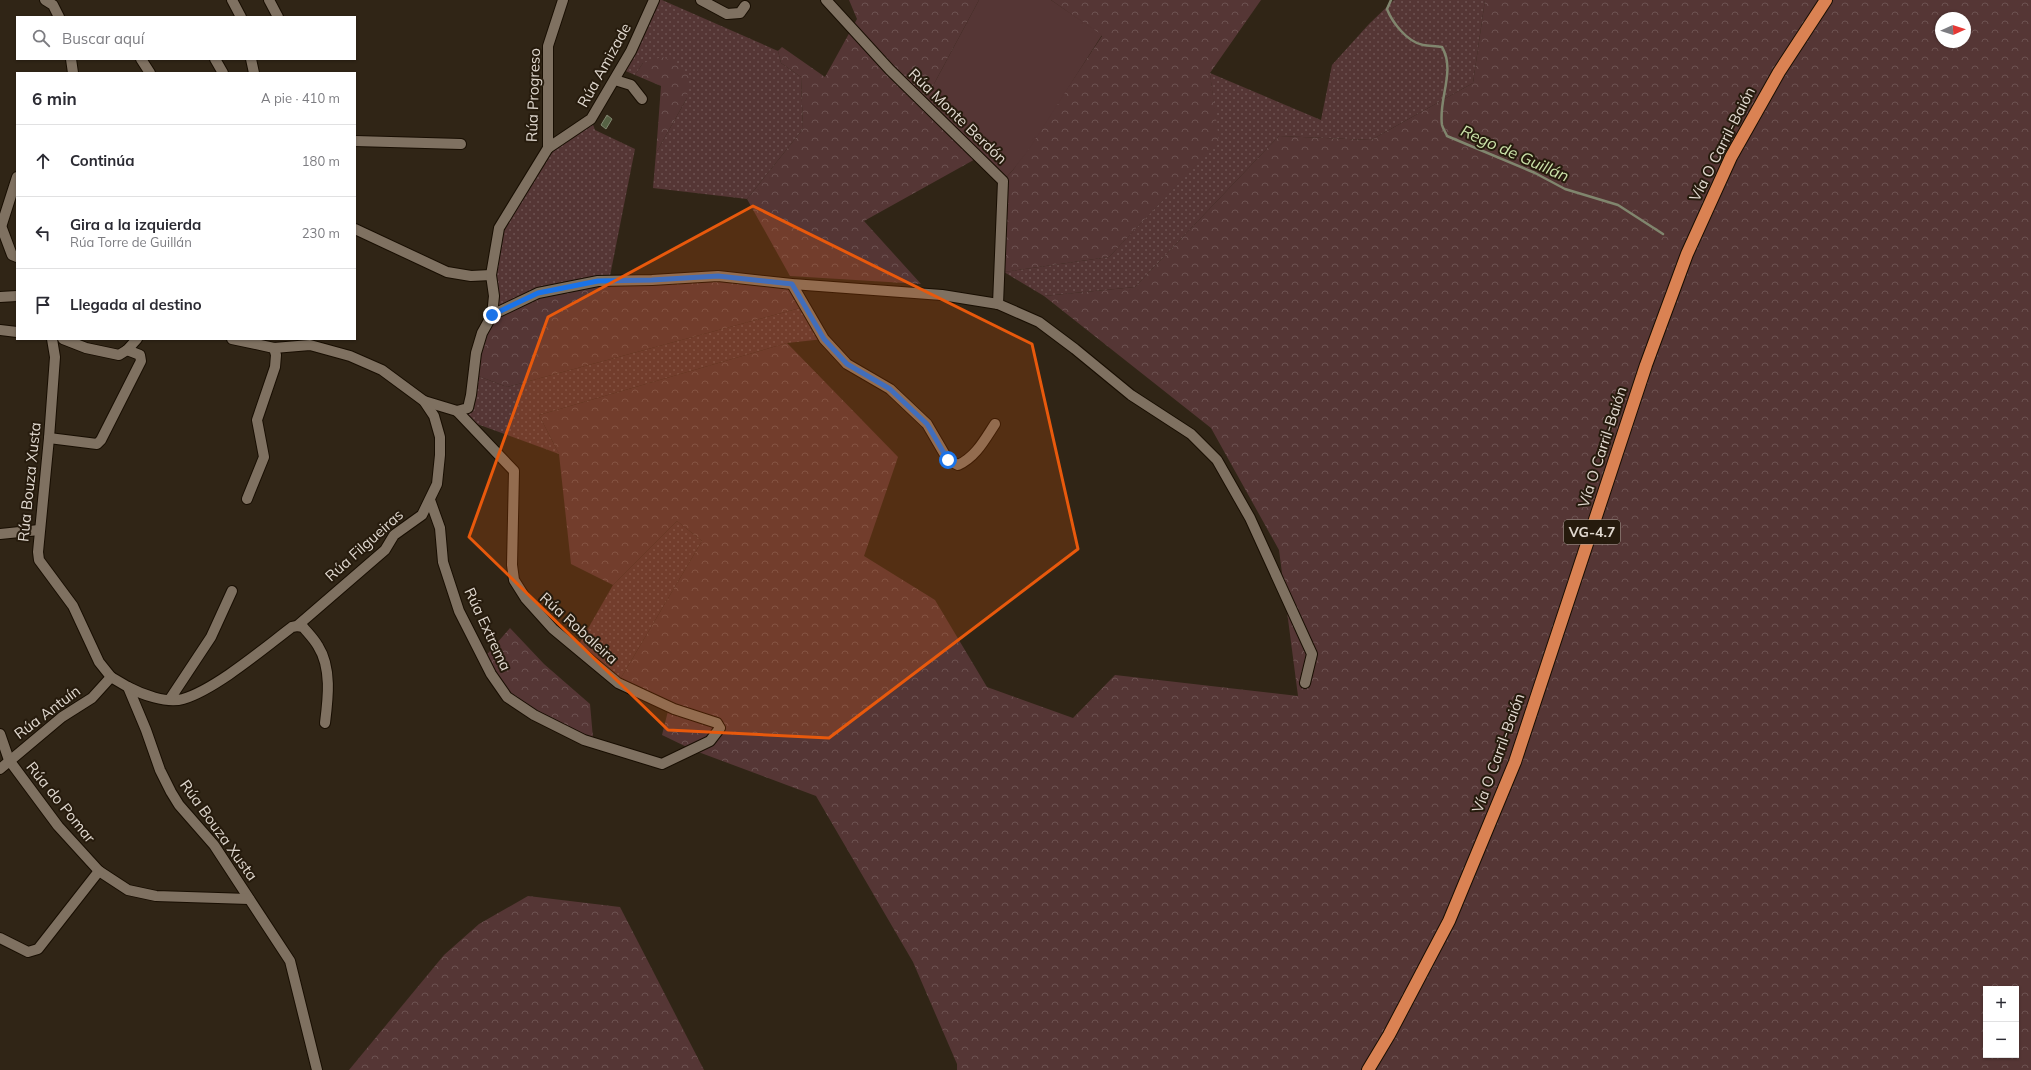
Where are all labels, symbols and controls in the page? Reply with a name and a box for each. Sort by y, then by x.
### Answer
north arrow [1935,12,1971,48]
search box [16,16,356,60]
street label: Rúa Amizade [573,19,635,111]
icon: search [30,27,52,49]
text: Buscar aquí [62,29,144,48]
street label: Rúa Progreso [522,48,544,142]
street label: Rúa Monte Berdón [905,64,1011,168]
street label: Vía O Carril-Baión [1685,84,1759,204]
text: 6 min [32,88,77,109]
text: A pie · 410 m [261,90,340,106]
water label: Rego de Guillán [1458,120,1572,186]
icon: ahead [32,150,54,172]
text: Continúa [70,151,135,170]
text: 180 m [302,153,340,169]
text: Gira a la izquierda [70,215,201,234]
icon: left [32,222,54,244]
text: 230 m [302,225,340,241]
text: Rúa Torre de Guillán [70,234,192,250]
icon: arrive [32,294,54,316]
text: Llegada al destino [70,295,202,314]
route end [483,306,501,324]
street label: Vía O Carril-Baión [1573,384,1631,510]
street label: Rúa Bouza Xusta [13,421,45,543]
route start [939,451,957,469]
street label: Rúa Filgueiras [321,505,407,585]
road number: VG-4.7 [1564,520,1620,544]
street label: Rúa Extrema [460,584,516,674]
street label: Rúa Robaleira [536,588,622,668]
street label: Rúa Antuín [10,681,84,743]
street label: Vía O Carril-Baión [1468,691,1528,815]
street label: Rúa do Pomar [22,758,100,847]
street label: Rúa Bouza Xusta [176,776,262,884]
map controls [1983,986,2019,1058]
button: + [1983,986,2019,1022]
button: − [1983,1022,2019,1058]

